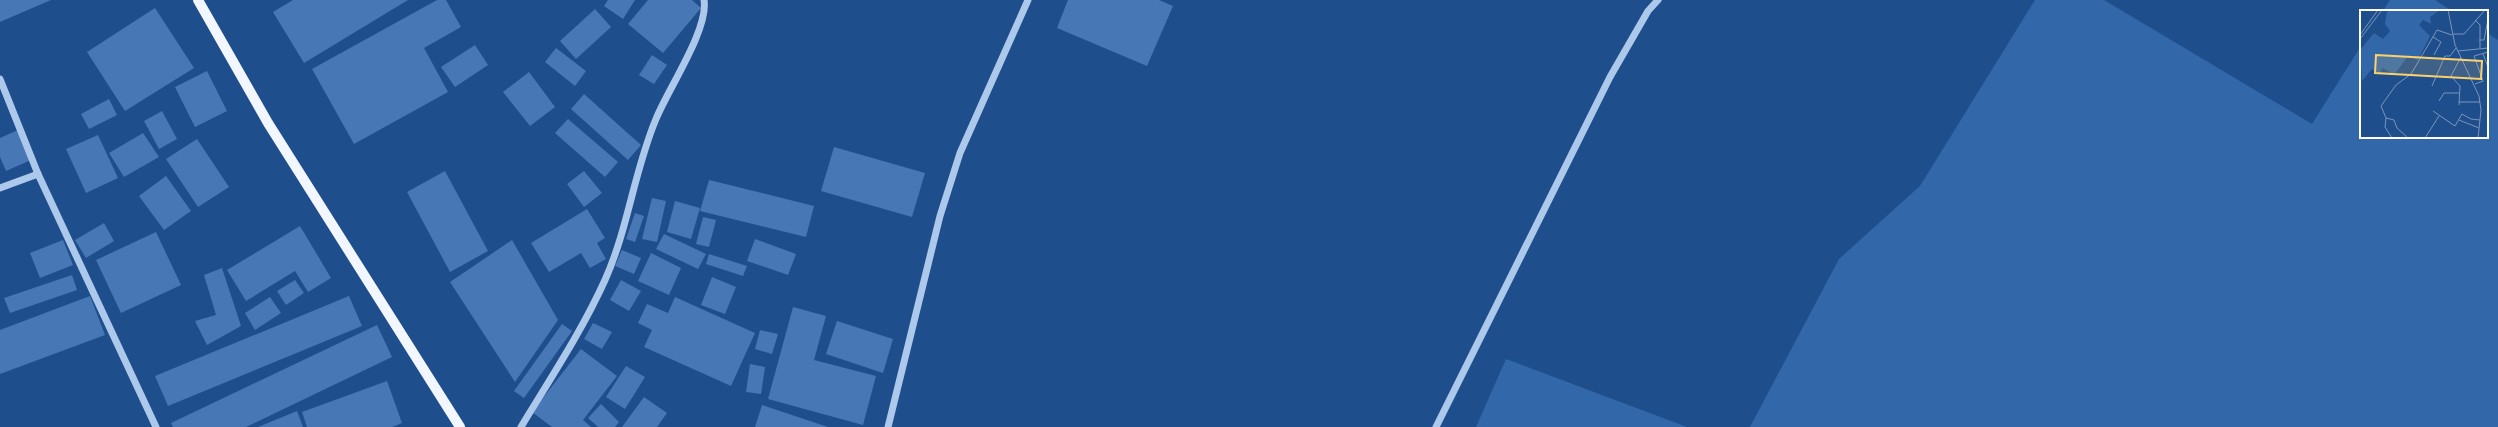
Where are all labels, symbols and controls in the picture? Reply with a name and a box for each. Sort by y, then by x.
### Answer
inset map [2360,10,2488,138]

